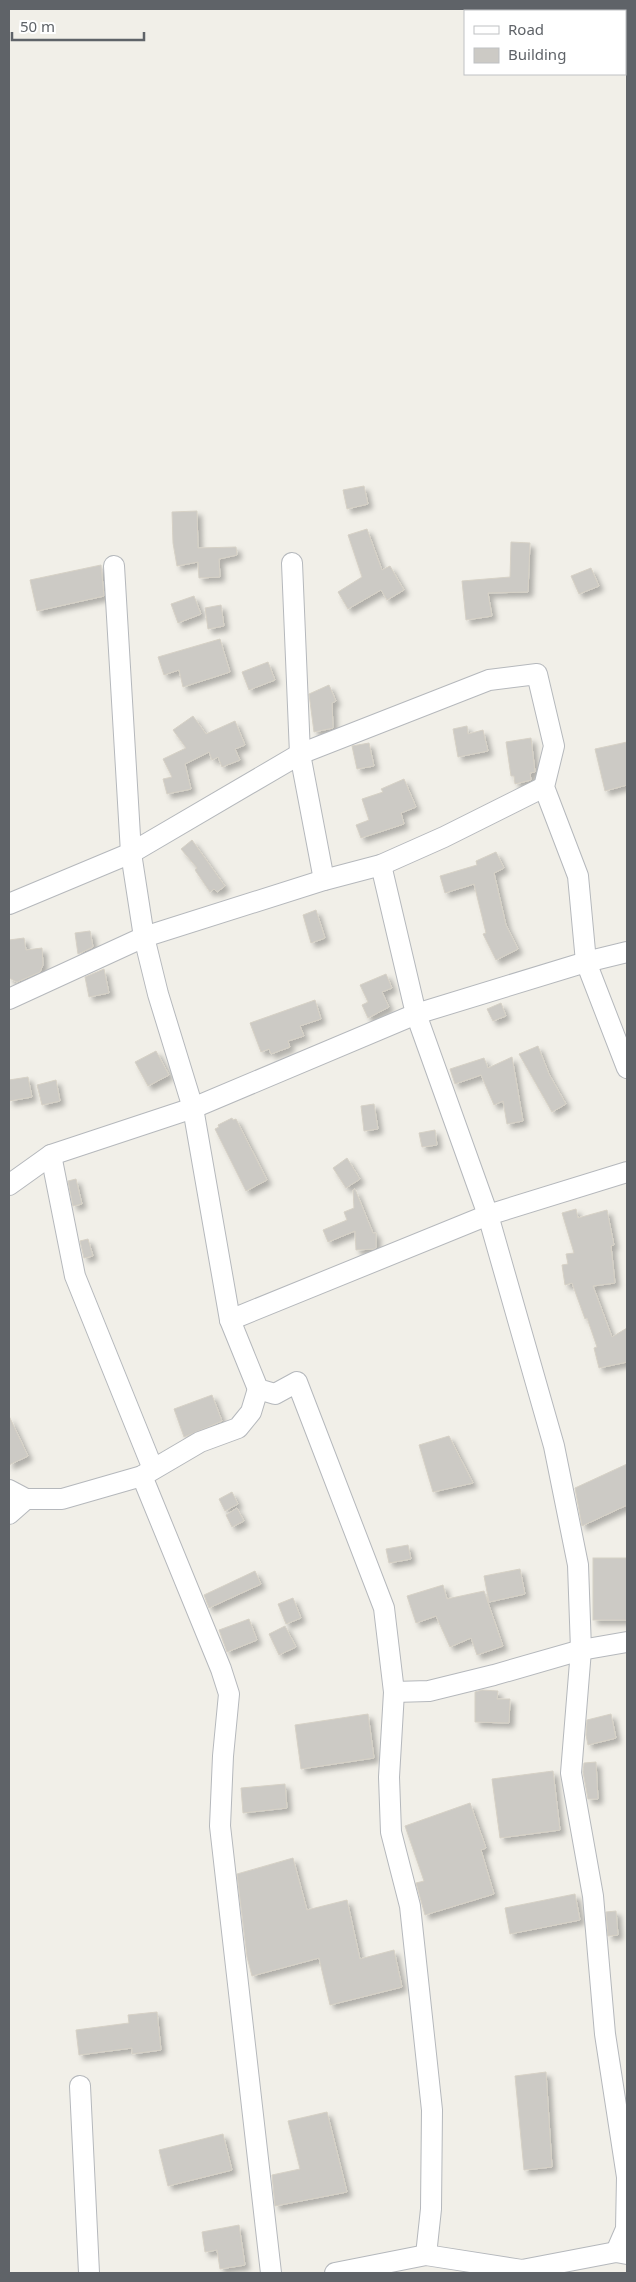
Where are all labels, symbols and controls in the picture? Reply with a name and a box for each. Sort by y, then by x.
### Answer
scale bar [12,10,145,42]
legend [464,10,626,75]
text: 50 m [20,16,55,36]
text: Road [508,19,544,39]
text: Building [508,44,566,64]

